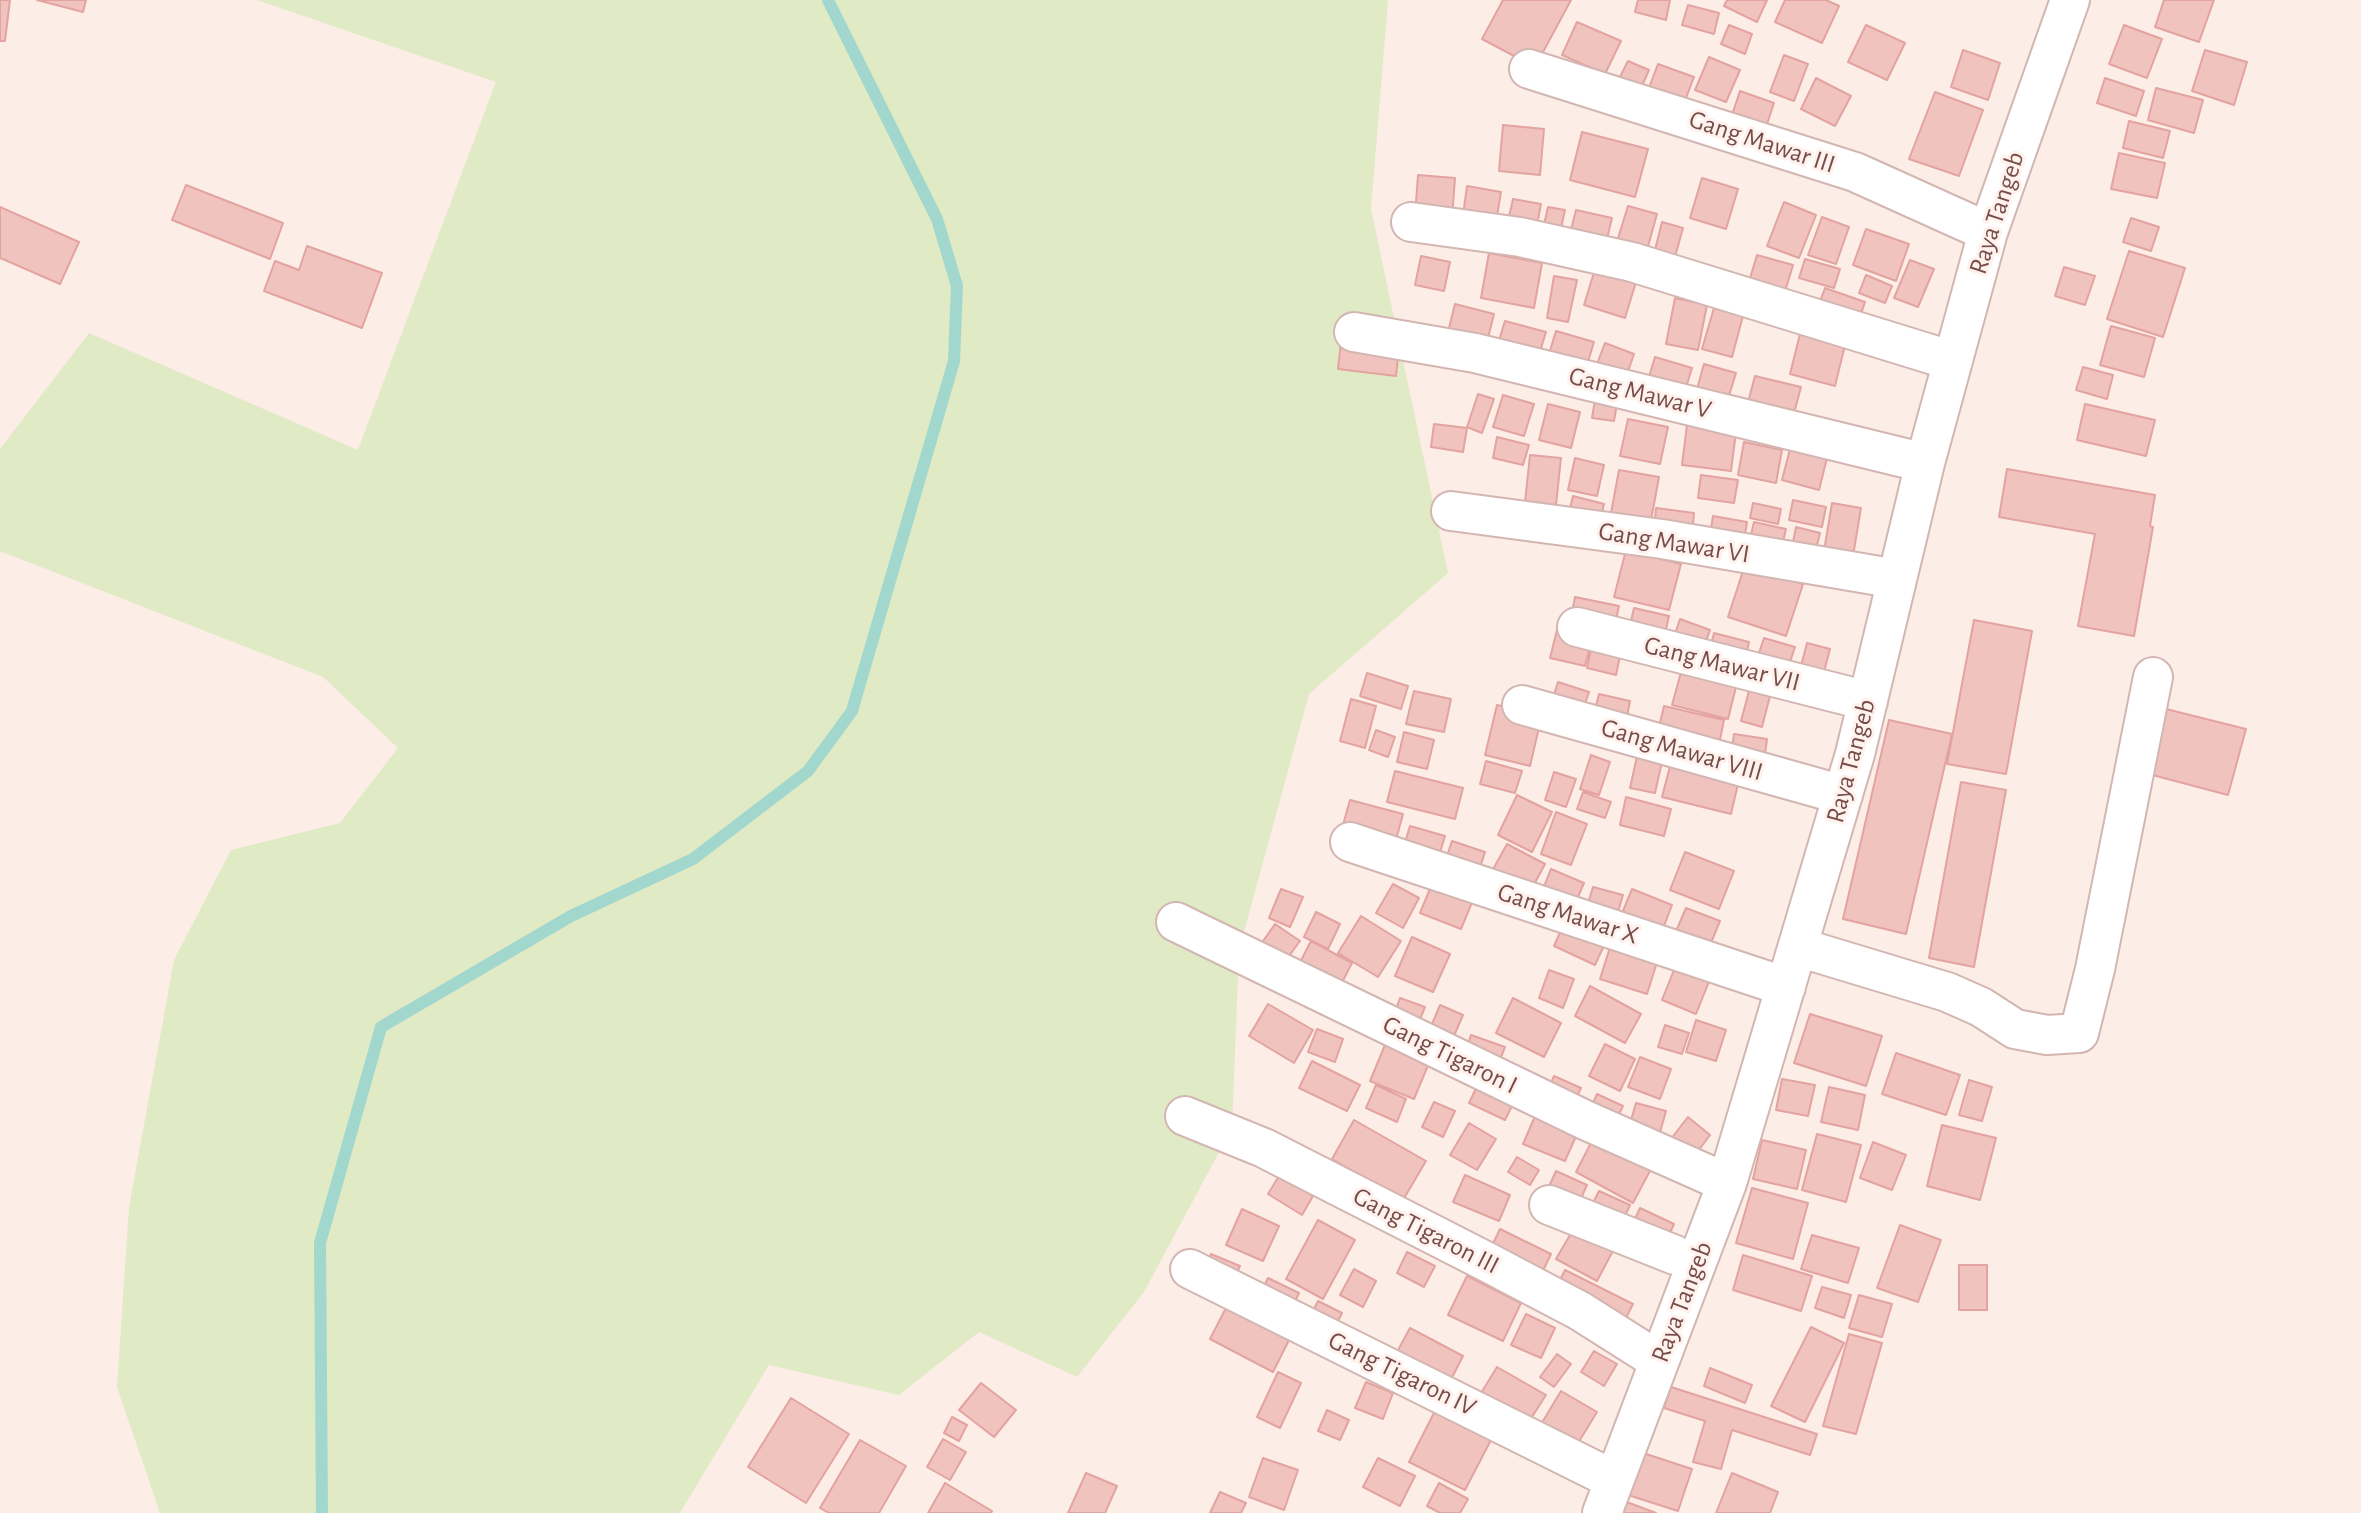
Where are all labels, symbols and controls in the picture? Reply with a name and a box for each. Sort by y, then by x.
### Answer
street label: Gang Mawar III [1685,104,1839,180]
street label: Raya Tangeb [1963,148,2031,278]
street label: Gang Mawar V [1566,360,1714,426]
street label: Gang Mawar VI [1596,516,1752,570]
street label: Gang Mawar VII [1641,630,1803,698]
street label: Raya Tangeb [1820,696,1882,826]
street label: Gang Mawar VIII [1598,712,1766,788]
street label: Gang Mawar X [1494,877,1642,951]
street label: Gang Tigaron I [1377,1009,1523,1101]
street label: Gang Tigaron III [1348,1181,1504,1281]
street label: Raya Tangeb [1645,1237,1719,1367]
street label: Gang Tigaron IV [1323,1325,1481,1423]

